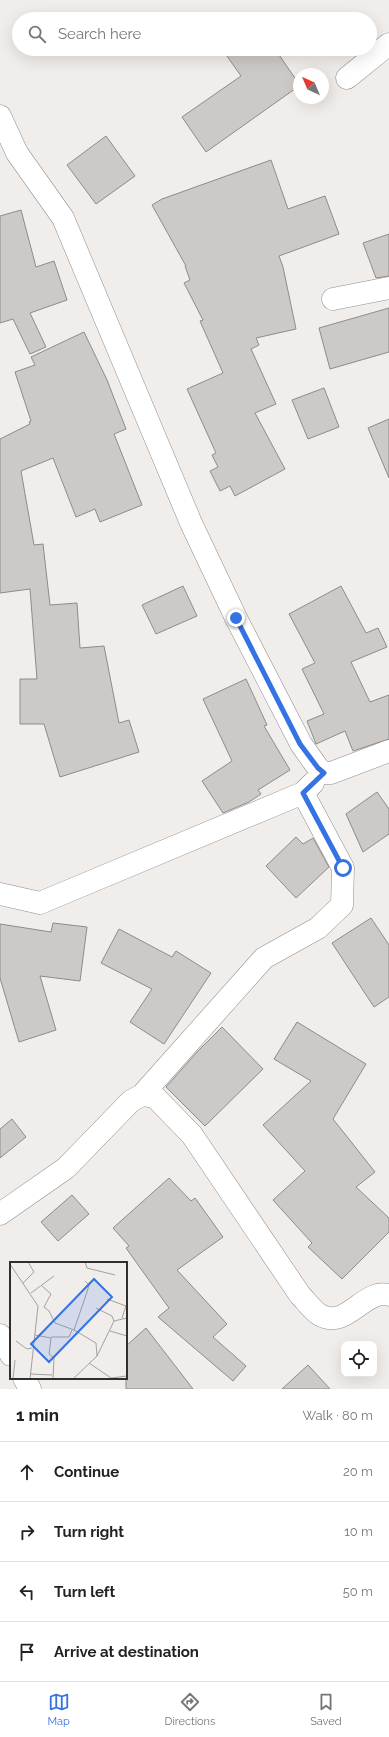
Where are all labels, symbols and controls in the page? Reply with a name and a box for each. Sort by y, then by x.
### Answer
search box [12,12,377,56]
icon: search [26,23,48,45]
text: Search here [58,25,141,43]
north arrow [293,68,329,104]
route end [227,609,245,627]
route start [334,859,352,877]
inset map [10,1262,127,1379]
map controls [341,1341,377,1377]
button: locate [341,1341,377,1377]
text: 1 min [16,1405,59,1425]
text: Walk · 80 m [303,1408,373,1423]
icon: ahead [16,1461,38,1483]
text: Continue [54,1463,119,1481]
text: 20 m [343,1464,373,1479]
icon: right [16,1521,38,1543]
text: Turn right [54,1523,124,1541]
text: 10 m [344,1524,373,1539]
icon: left [16,1581,38,1603]
text: Turn left [54,1583,115,1601]
text: 50 m [343,1584,373,1599]
icon: arrive [16,1641,38,1663]
text: Arrive at destination [54,1643,199,1661]
tab: Map [47,1691,70,1728]
tab: Directions [165,1691,215,1728]
tab: Saved [310,1691,342,1728]

